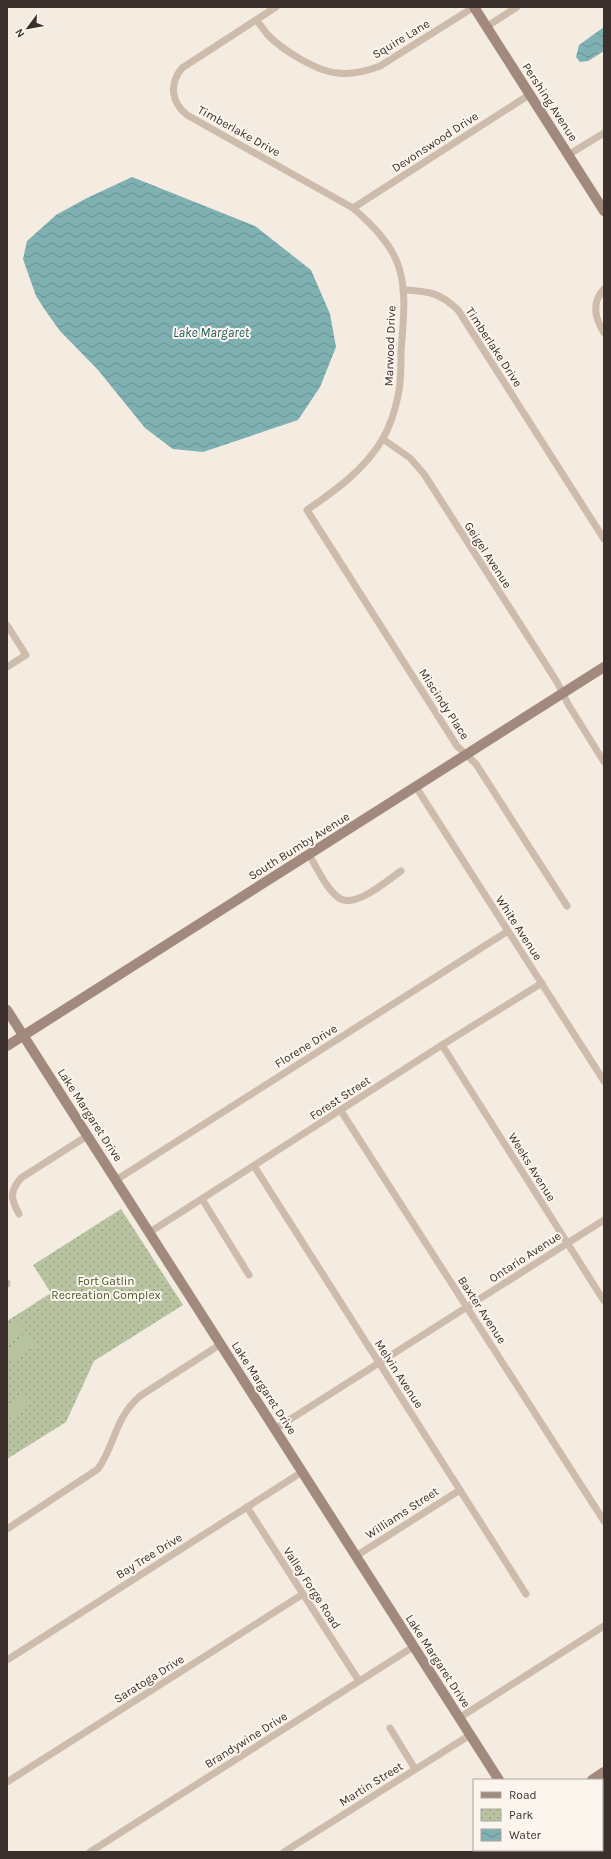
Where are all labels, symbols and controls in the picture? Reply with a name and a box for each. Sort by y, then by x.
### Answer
north arrow [8,8,48,48]
street label: Squire Lane [370,16,432,62]
text: N [12,26,28,40]
street label: Pershing Avenue [519,60,581,144]
street label: Timberlake Drive [195,103,283,159]
street label: Devonswood Drive [389,109,481,175]
street label: Marwood Drive [382,305,398,387]
street label: Timberlake Drive [463,305,525,389]
water label: Lake Margaret [173,325,250,340]
street label: Geigel Avenue [461,519,515,591]
street label: Miscindy Place [416,666,472,742]
street label: South Bumby Avenue [246,809,352,883]
street label: White Avenue [493,893,545,963]
street label: Florene Drive [272,1021,340,1071]
street label: Lake Margaret Drive [55,1066,125,1164]
street label: Forest Street [307,1073,373,1123]
street label: Weeks Avenue [505,1130,559,1204]
street label: Ontario Avenue [486,1229,564,1285]
park label: Fort Gatlin Recreation Complex [51,1274,161,1302]
street label: Baxter Avenue [455,1274,509,1346]
street label: Melvin Avenue [372,1337,426,1411]
street label: Lake Margaret Drive [229,1339,299,1437]
street label: Williams Street [363,1484,442,1542]
street label: Bay Tree Drive [113,1530,185,1582]
street label: Valley Forge Road [280,1545,344,1631]
street label: Lake Margaret Drive [403,1612,473,1710]
street label: Saratoga Drive [111,1652,187,1706]
street label: Brandywine Drive [202,1709,290,1771]
street label: Martin Street [337,1759,406,1809]
legend [473,1779,603,1851]
text: Road [509,1788,537,1802]
text: Park [509,1808,534,1822]
text: Water [509,1828,542,1842]

